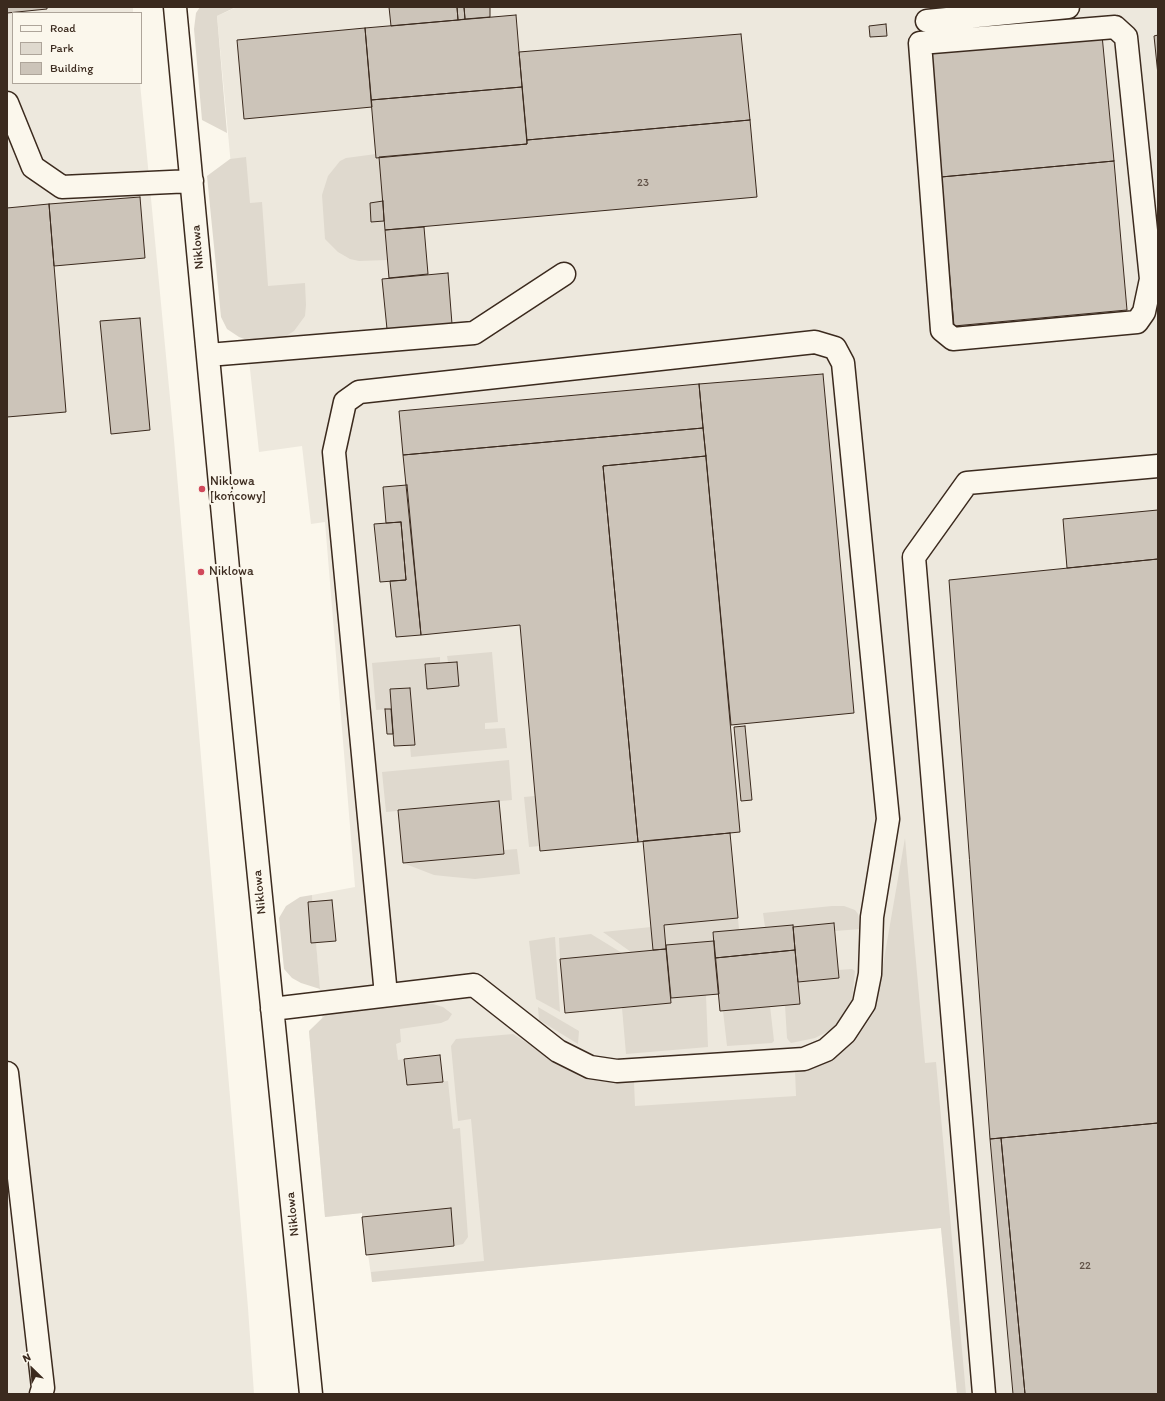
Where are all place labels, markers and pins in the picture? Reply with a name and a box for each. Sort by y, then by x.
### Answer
place label: Niklowa [końcowy] [210,474,266,505]
marker: Niklowa [końcowy] [197,484,207,494]
place label: Niklowa [209,564,254,580]
marker: Niklowa [196,567,206,577]

